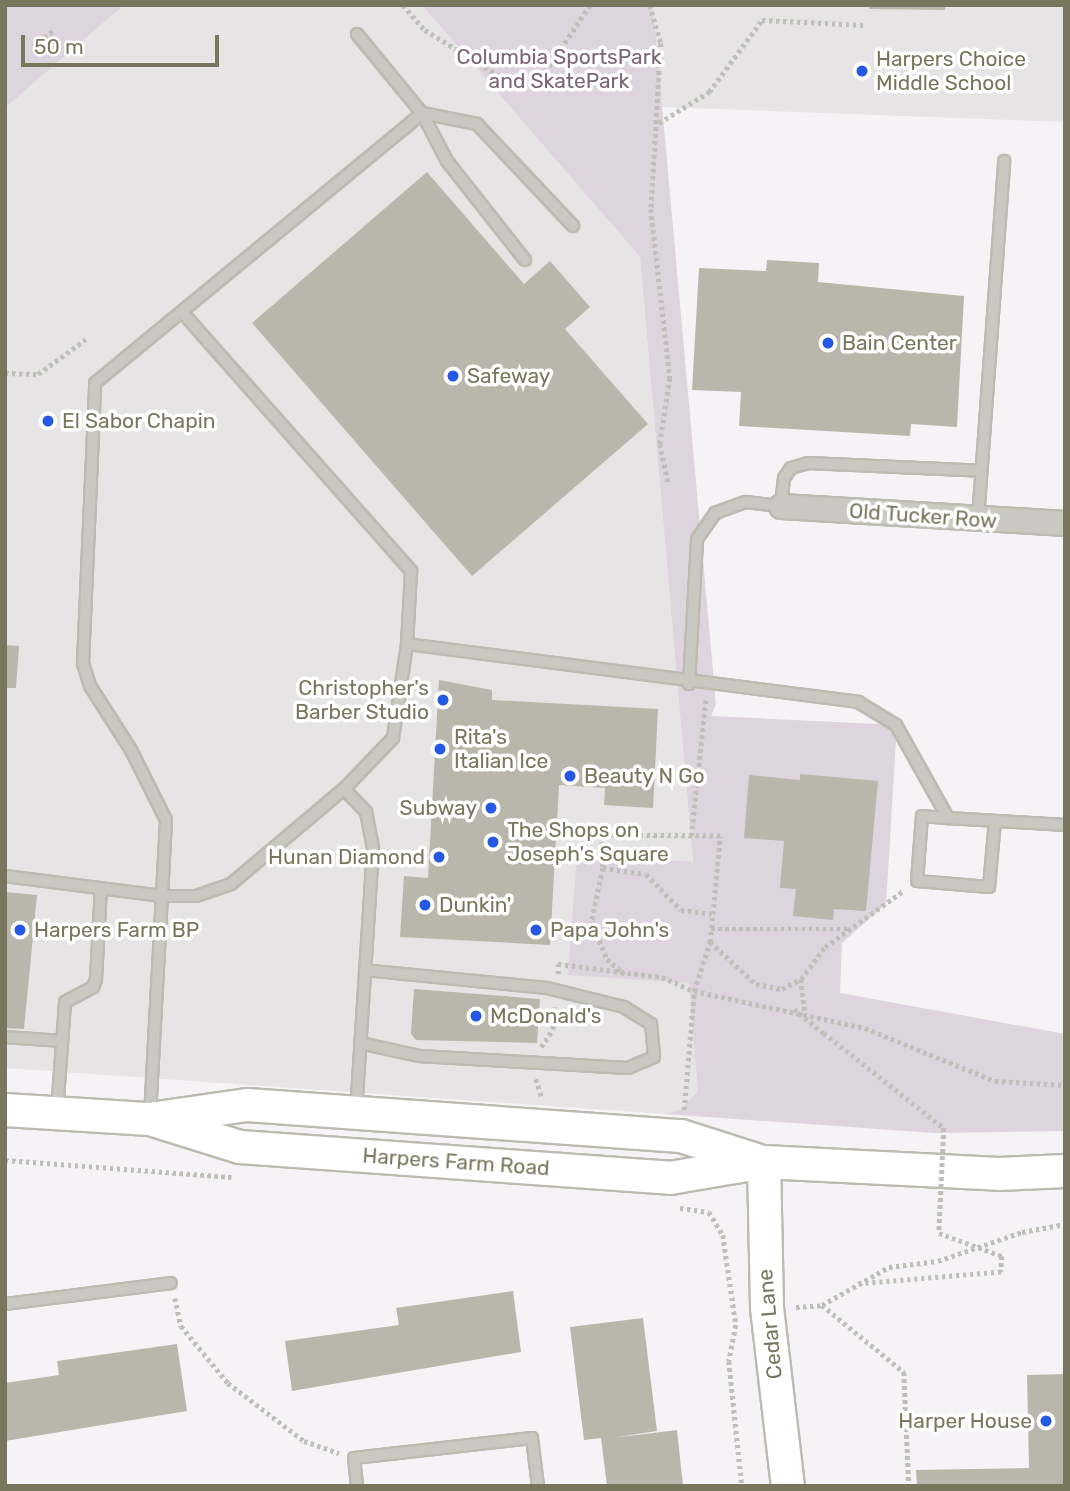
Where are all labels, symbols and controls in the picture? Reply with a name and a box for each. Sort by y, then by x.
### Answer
scale bar [24,21,222,65]
text: 50 m [34,34,84,59]
park label: Columbia SportsPark and SkatePark [457,44,661,94]
place label: Harpers Choice Middle School [876,46,1026,96]
marker: Harpers Choice Middle School [854,63,870,79]
place label: Bain Center [842,330,957,356]
marker: Bain Center [820,335,836,351]
place label: Safeway [467,363,550,389]
marker: Safeway [445,368,461,384]
place label: El Sabor Chapin [62,408,216,434]
marker: El Sabor Chapin [40,413,56,429]
street label: Old Tucker Row [848,498,998,534]
place label: Christopher's Barber Studio [294,675,429,725]
marker: Christopher's Barber Studio [435,692,451,708]
place label: Rita's Italian Ice [454,724,548,774]
marker: Rita's Italian Ice [432,741,448,757]
place label: Beauty N Go [584,763,705,789]
marker: Beauty N Go [562,768,578,784]
place label: Subway [400,795,477,821]
marker: Subway [483,800,499,816]
place label: The Shops on Joseph's Square [507,817,669,867]
marker: The Shops on Joseph's Square [485,834,501,850]
place label: Hunan Diamond [268,844,425,870]
marker: Hunan Diamond [431,849,447,865]
place label: Dunkin' [439,892,511,918]
marker: Dunkin' [417,897,433,913]
place label: Harpers Farm BP [34,917,199,943]
place label: Papa John's [550,917,669,943]
marker: Harpers Farm BP [12,922,28,938]
marker: Papa John's [528,922,544,938]
place label: McDonald's [490,1003,602,1029]
marker: McDonald's [468,1008,484,1024]
street label: Harpers Farm Road [362,1143,550,1181]
street label: Cedar Lane [753,1268,787,1380]
place label: Harper House [898,1408,1032,1434]
marker: Harper House [1038,1413,1054,1429]

